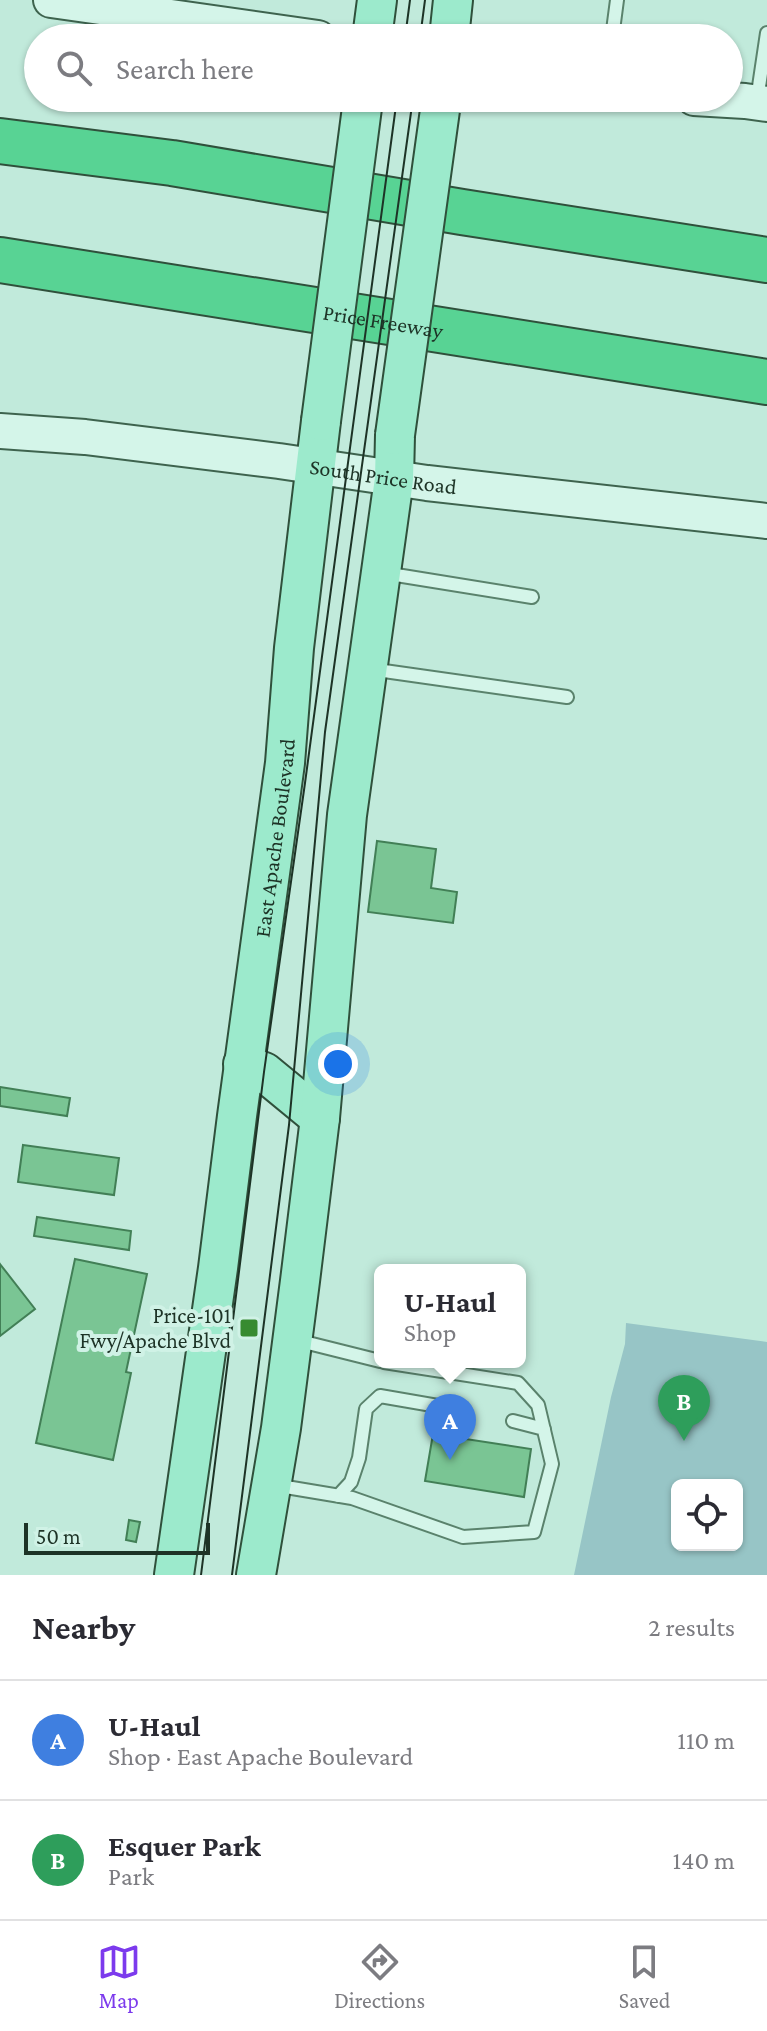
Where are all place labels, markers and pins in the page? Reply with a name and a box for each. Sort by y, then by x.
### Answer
place label: Price-101 Fwy/Apache Blvd [80,1303,231,1353]
marker: Price-101 Fwy/Apache Blvd [238,1317,260,1339]
pin: B [658,1375,710,1441]
pin: A [424,1394,476,1460]

